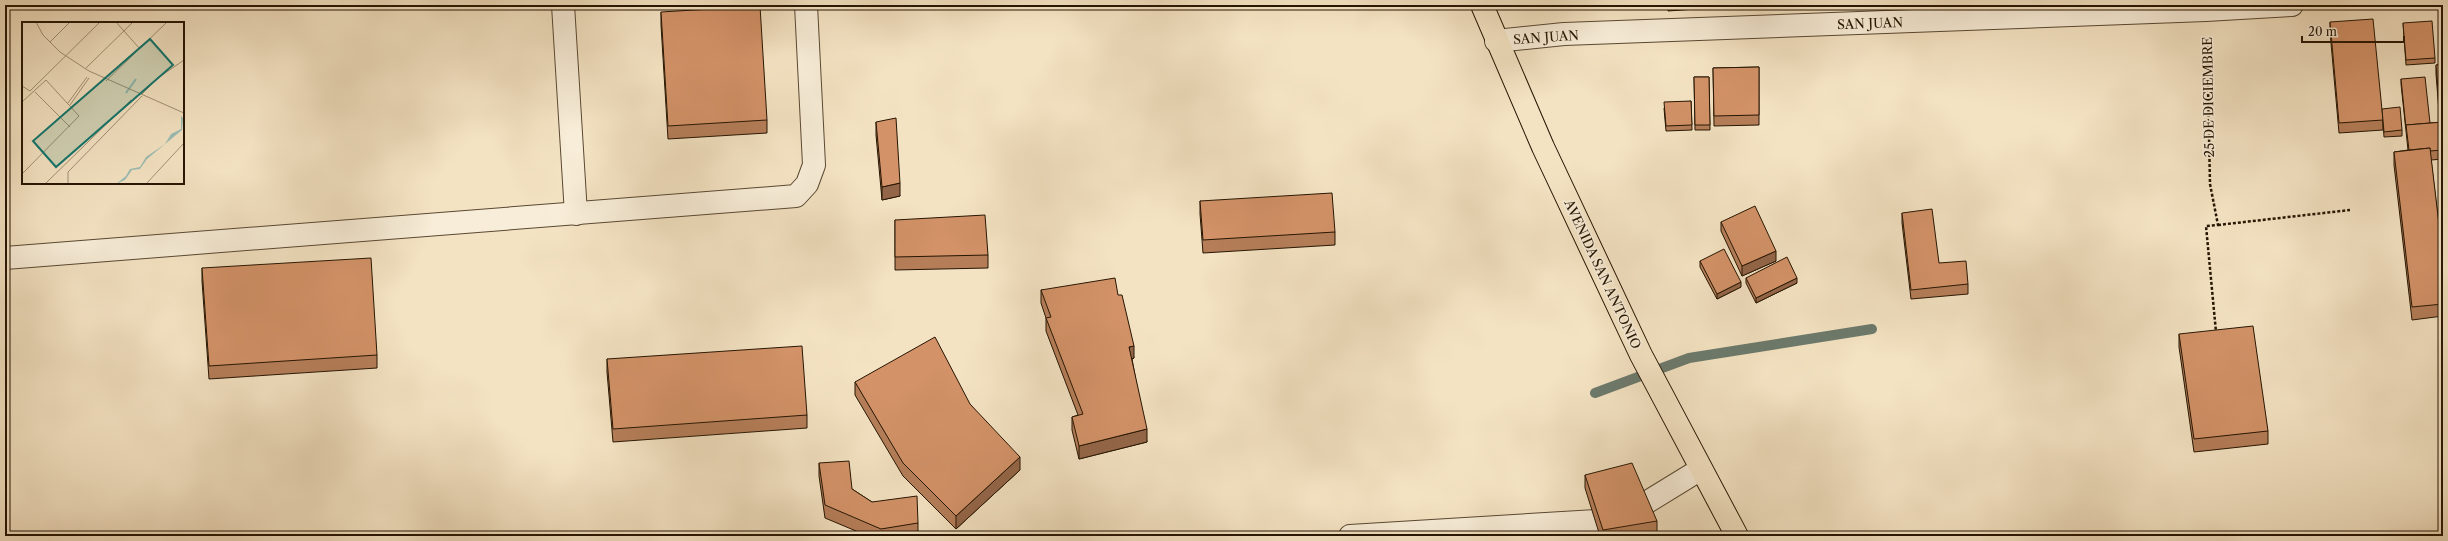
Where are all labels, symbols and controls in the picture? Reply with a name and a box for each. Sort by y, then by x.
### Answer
street label: SAN JUAN [1837,14,1904,32]
scale bar [2302,18,2404,44]
inset map [22,22,184,184]
text: 20 m [2308,24,2337,39]
street label: SAN JUAN [1512,27,1580,47]
street label: 25 DE DICIEMBRE [2199,37,2217,157]
street label: AVENIDA SAN ANTONIO [1561,196,1645,352]

